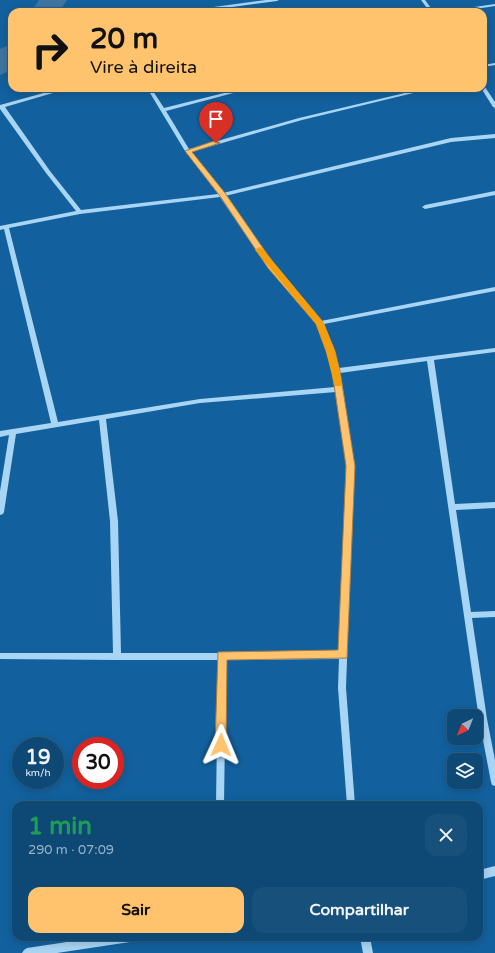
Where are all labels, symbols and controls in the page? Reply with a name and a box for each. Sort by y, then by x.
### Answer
text: 20 m [90,22,158,56]
icon: right [24,24,76,76]
text: Vire à direita [90,56,197,78]
pin [199,102,233,143]
icon: arrive [205,108,227,130]
north arrow [447,709,483,745]
map controls [447,709,483,789]
position arrow [200,724,242,766]
speed limit sign: 30 [72,737,124,789]
text: 19 [25,746,51,770]
button: layers [447,753,483,789]
text: km/h [25,767,51,779]
text: 1 min [28,812,92,841]
button: close [425,814,467,856]
text: 290 m · 07:09 [28,842,114,858]
button: Sair [28,887,244,933]
button: Compartilhar [252,887,467,933]

